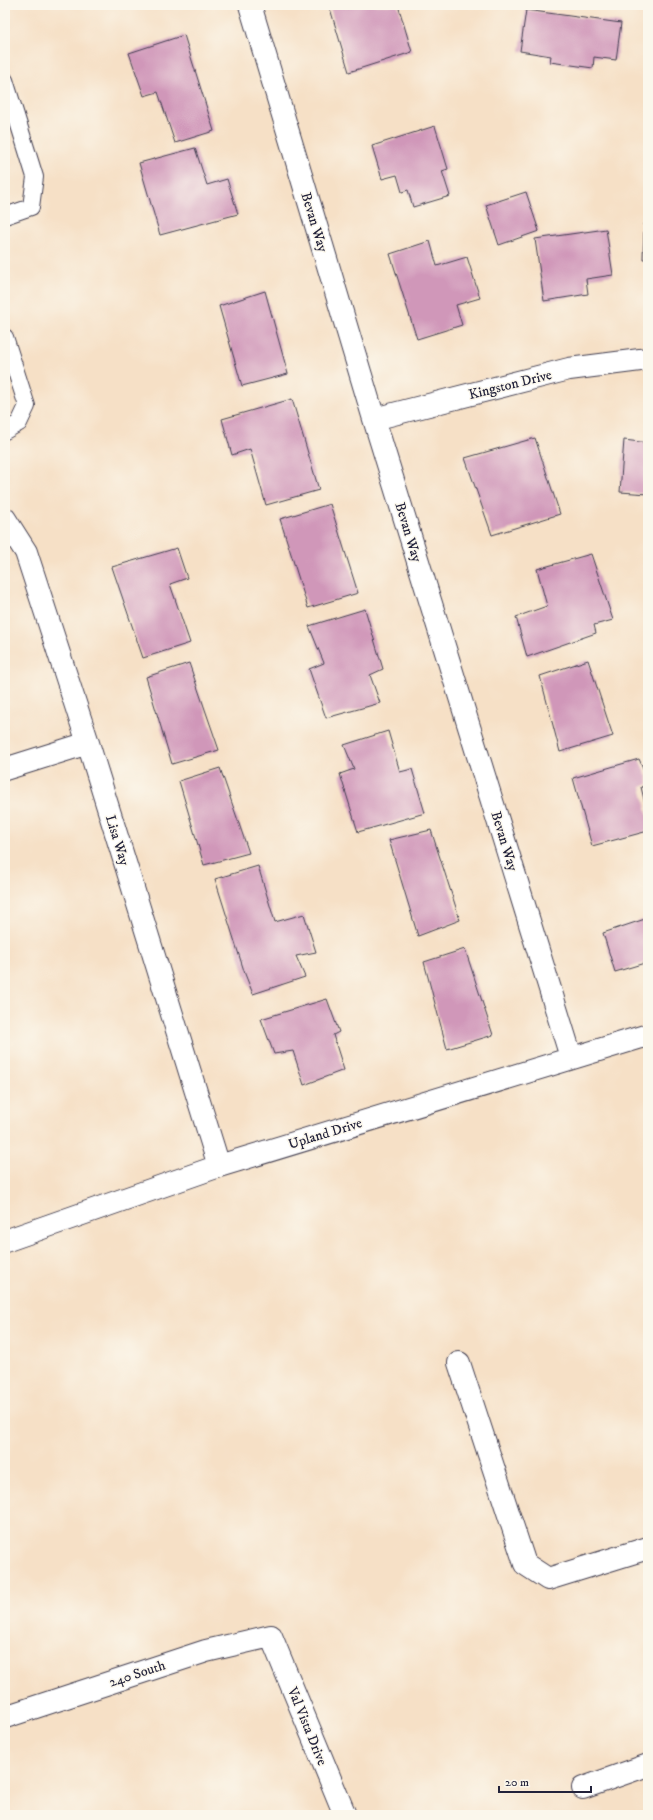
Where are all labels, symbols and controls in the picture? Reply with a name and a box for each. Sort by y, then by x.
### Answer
street label: Bevan Way [296,190,332,255]
street label: Kingston Drive [467,366,554,404]
street label: Bevan Way [390,500,426,565]
street label: Bevan Way [486,809,522,874]
street label: Lisa Way [101,813,133,868]
street label: Upland Drive [286,1114,364,1154]
street label: 240 South [107,1656,168,1692]
street label: Val Vista Drive [283,1684,331,1768]
scale bar [499,1768,591,1794]
text: 20 m [505,1775,529,1790]

